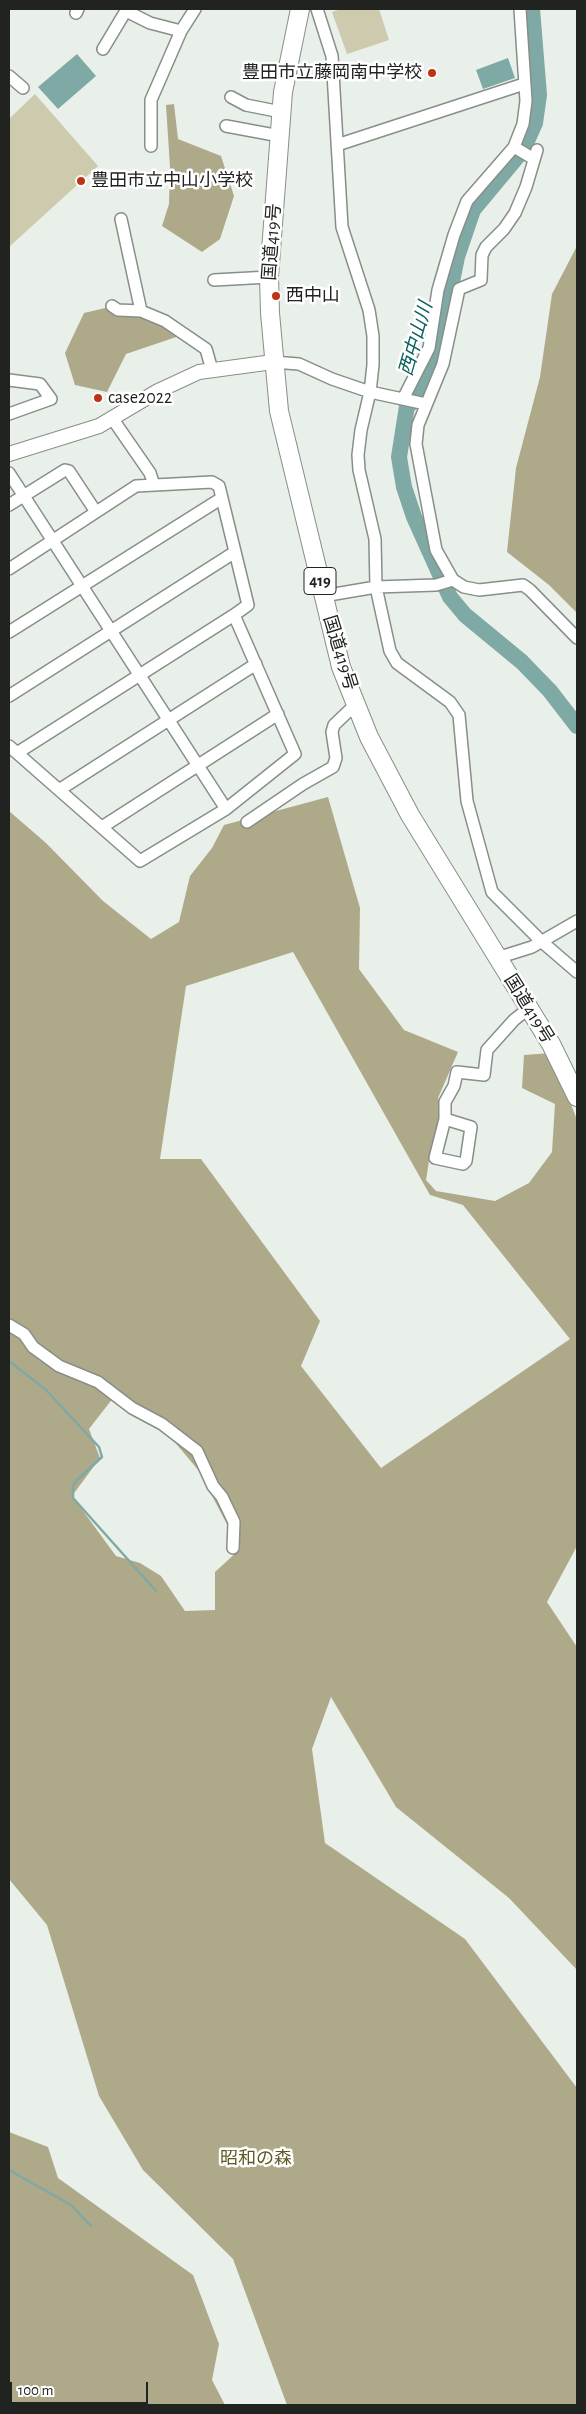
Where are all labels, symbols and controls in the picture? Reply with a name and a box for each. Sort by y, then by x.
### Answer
place label: 豊田市立藤岡南中学校 [242,62,422,84]
marker: 豊田市立藤岡南中学校 [426,67,438,79]
place label: 豊田市立中山小学校 [91,170,253,192]
marker: 豊田市立中山小学校 [75,175,87,187]
street label: 国道419号 [259,203,285,281]
place label: 西中山 [286,285,340,307]
marker: 西中山 [270,290,282,302]
water label: 西中山川 [395,299,437,379]
place label: case2022 [108,387,172,409]
marker: case2022 [92,392,104,404]
road number: 419 [304,568,336,594]
street label: 国道419号 [318,613,362,693]
street label: 国道419号 [499,970,559,1048]
park label: 昭和の森 [220,2148,292,2170]
scale bar [12,2372,150,2404]
text: 100 m [18,2383,53,2398]

